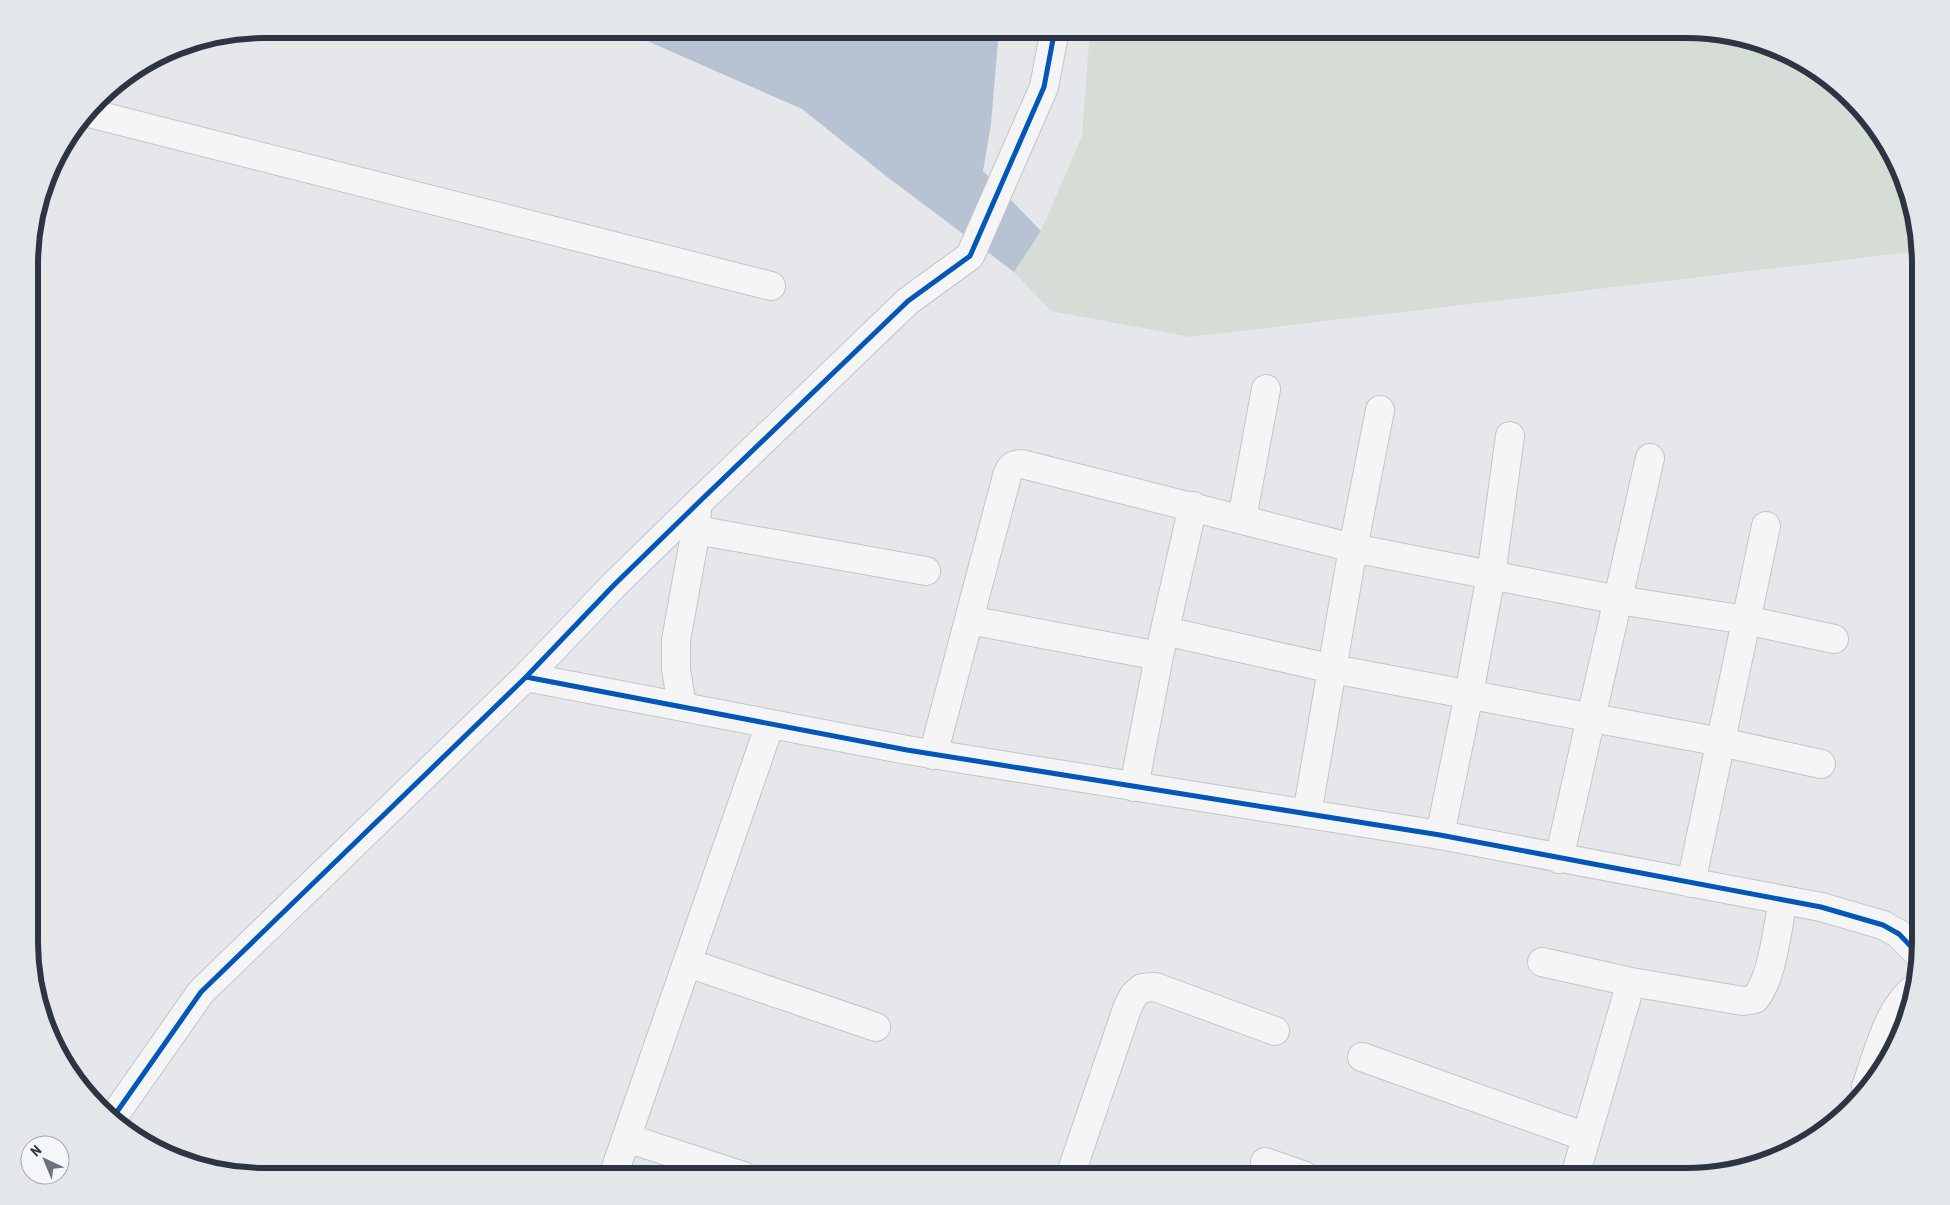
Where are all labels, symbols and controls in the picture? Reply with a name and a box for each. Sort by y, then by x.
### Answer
north arrow [20,1135,70,1185]
text: N [27,1142,45,1159]

